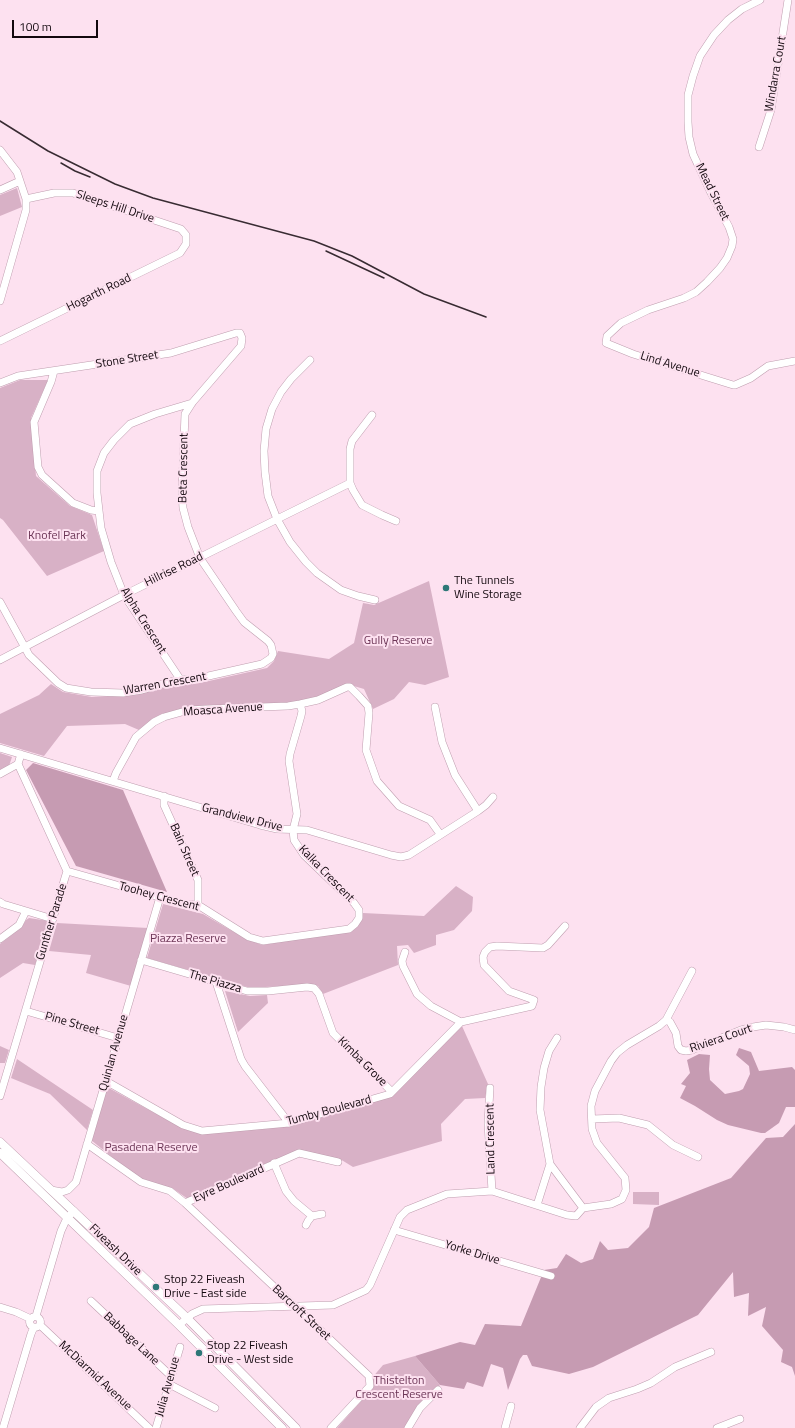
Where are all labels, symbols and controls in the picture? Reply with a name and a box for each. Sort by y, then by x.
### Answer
scale bar [14,12,100,38]
text: 100 m [19,17,52,36]
street label: Windarra Court [762,35,790,113]
street label: Mead Street [692,161,732,223]
street label: Sleeps Hill Drive [74,188,156,226]
street label: Hogarth Road [64,271,134,315]
street label: Stone Street [95,348,159,372]
street label: Lind Avenue [639,349,701,381]
street label: Beta Crescent [176,433,192,503]
park label: Knofel Park [28,529,86,543]
street label: Hillrise Road [142,550,206,590]
place label: The Tunnels Wine Storage [454,574,522,602]
marker: The Tunnels Wine Storage [441,583,451,593]
street label: Alpha Crescent [117,585,169,657]
park label: Gully Reserve [364,634,432,648]
street label: Warren Crescent [122,670,208,698]
street label: Moasca Avenue [183,700,263,720]
street label: Grandview Drive [200,801,284,835]
street label: Bain Street [166,821,202,879]
street label: Kalka Crescent [295,842,357,906]
street label: Toohey Crescent [117,879,201,915]
street label: Gunther Parade [34,882,70,962]
park label: Piazza Reserve [150,932,226,946]
street label: The Piazza [187,968,243,996]
street label: Pine Street [43,1009,101,1039]
street label: Quinlan Avenue [96,1013,132,1093]
street label: Riviera Court [688,1022,754,1056]
street label: Kimba Grove [334,1034,390,1090]
street label: Tumby Boulevard [285,1093,373,1129]
street label: Land Crescent [483,1103,499,1175]
park label: Pasadena Reserve [104,1141,198,1155]
street label: Eyre Boulevard [191,1162,267,1206]
street label: Fiveash Drive [86,1221,144,1279]
street label: Yorke Drive [443,1238,501,1268]
place label: Stop 22 Fiveash Drive - East side [164,1273,246,1301]
marker: Stop 22 Fiveash Drive - East side [151,1282,161,1292]
street label: Barcroft Street [269,1282,333,1344]
street label: Babbage Lane [100,1309,162,1369]
street label: McDiarmid Avenue [55,1338,135,1414]
place label: Stop 22 Fiveash Drive - West side [207,1339,293,1367]
marker: Stop 22 Fiveash Drive - West side [194,1348,204,1358]
street label: Julia Avenue [153,1355,183,1419]
park label: Thistelton Crescent Reserve [355,1374,443,1402]

